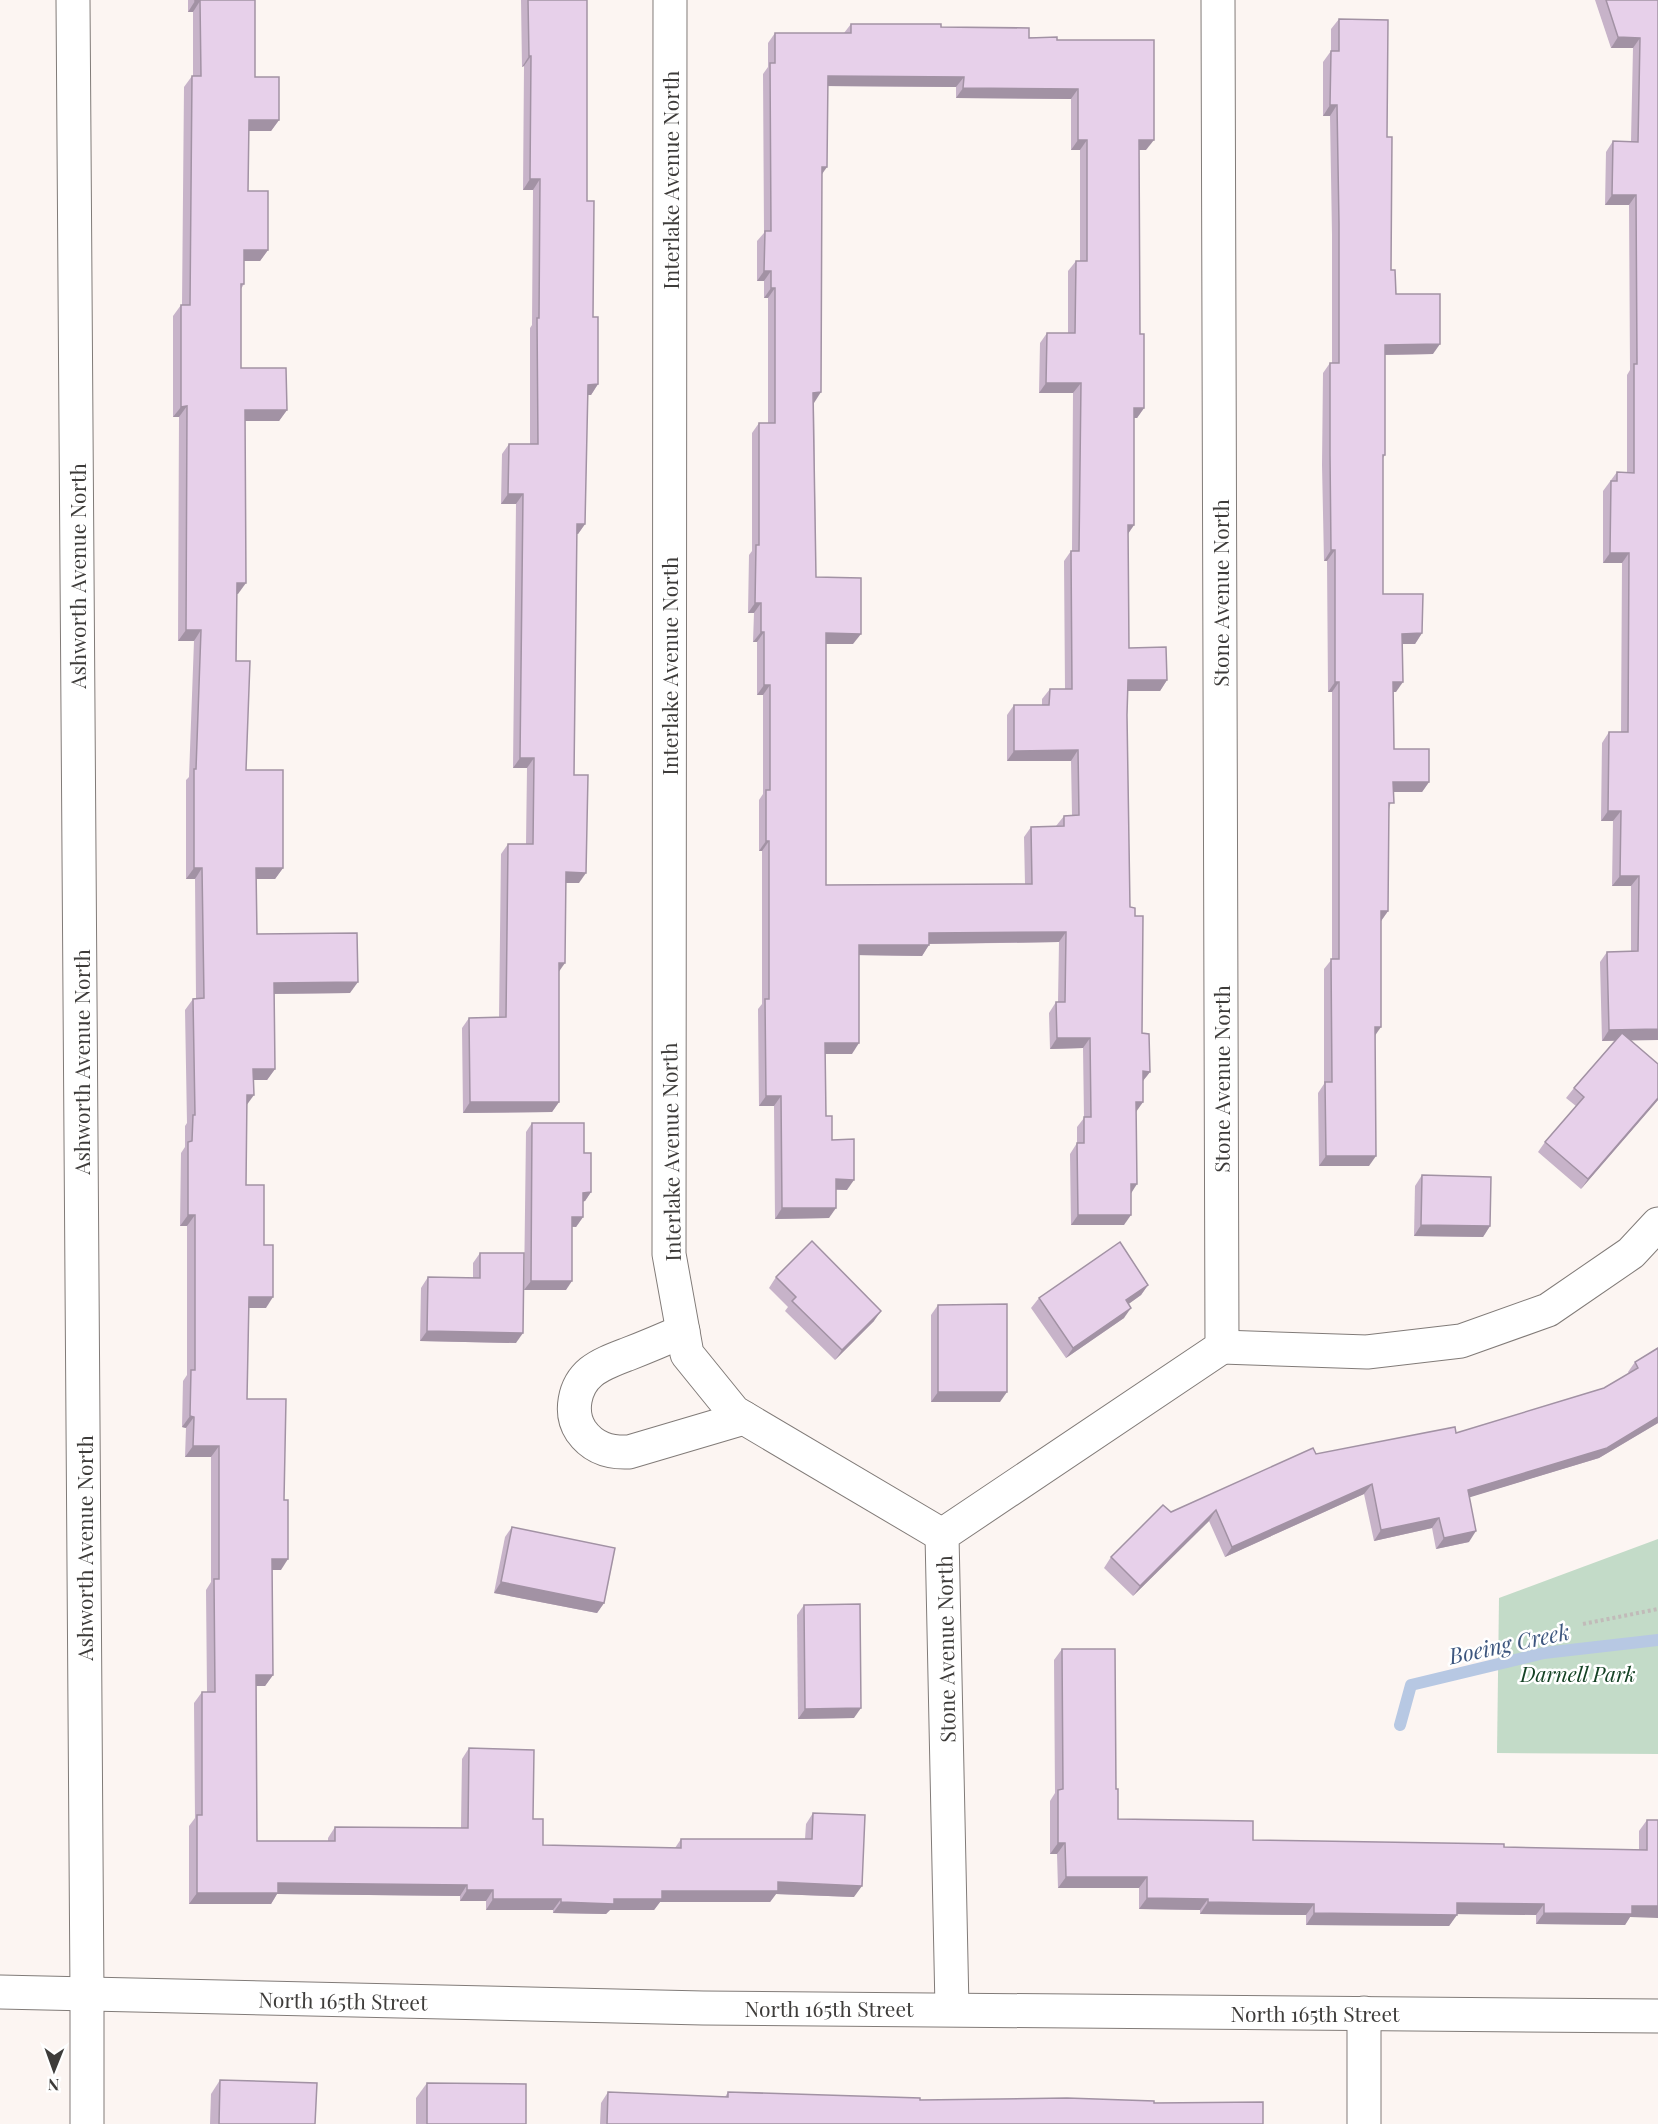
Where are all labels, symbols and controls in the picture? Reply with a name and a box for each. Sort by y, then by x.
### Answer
street label: Interlake Avenue North [656,70,684,289]
street label: Ashworth Avenue North [63,463,91,690]
street label: Stone Avenue North [1206,499,1234,687]
street label: Interlake Avenue North [655,556,683,775]
street label: Ashworth Avenue North [67,949,95,1176]
street label: Stone Avenue North [1207,985,1235,1173]
street label: Interlake Avenue North [654,1042,686,1262]
street label: Ashworth Avenue North [70,1435,98,1662]
street label: Stone Avenue North [929,1554,961,1743]
water label: Boeing Creek [1445,1616,1572,1671]
park label: Darnell Park [1519,1659,1636,1687]
street label: North 165th Street [258,1985,428,2015]
street label: North 165th Street [744,1994,914,2022]
street label: North 165th Street [1230,1999,1400,2027]
north arrow [24,2040,84,2100]
text: N [47,2075,60,2096]

